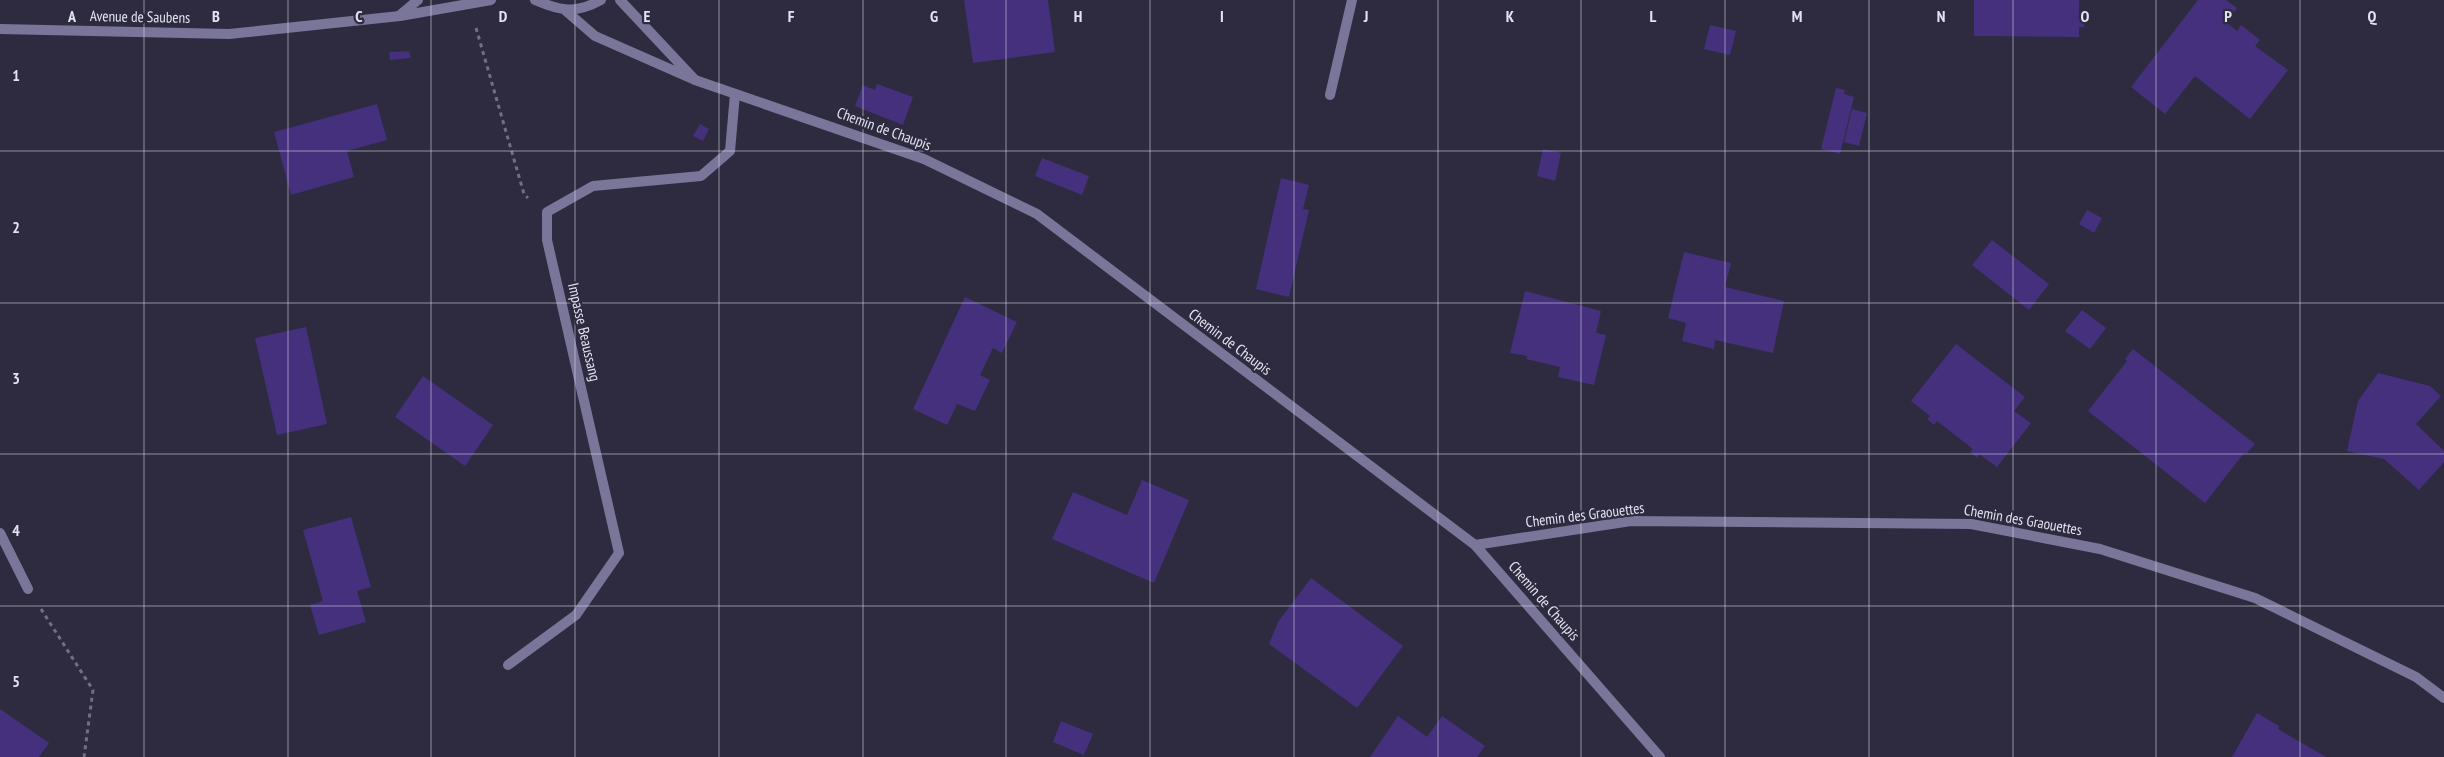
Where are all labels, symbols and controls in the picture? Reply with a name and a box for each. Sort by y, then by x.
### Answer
text: A [67,6,77,26]
street label: Avenue de Saubens [90,6,190,27]
text: B [212,6,220,26]
text: C [355,6,363,26]
text: D [499,6,508,26]
text: E [644,6,651,26]
text: F [788,6,795,26]
text: G [930,6,938,26]
text: H [1074,6,1082,26]
text: I [1220,6,1224,26]
text: J [1363,6,1368,26]
text: K [1506,6,1515,26]
text: L [1650,6,1657,26]
text: M [1792,6,1802,26]
text: N [1937,6,1945,26]
text: O [2081,6,2090,26]
text: P [2224,6,2232,26]
text: Q [2368,6,2378,26]
text: 1 [12,65,20,85]
street label: Chemin de Chaupis [834,103,934,154]
text: 2 [12,217,20,237]
street label: Impasse Beaussang [564,281,605,383]
street label: Chemin de Chaupis [1185,304,1276,379]
text: 3 [12,368,20,388]
street label: Chemin des Graouettes [1524,498,1645,531]
street label: Chemin des Graouettes [1963,500,2084,539]
text: 4 [12,520,20,540]
street label: Chemin de Chaupis [1505,557,1584,644]
text: 5 [12,671,20,691]

